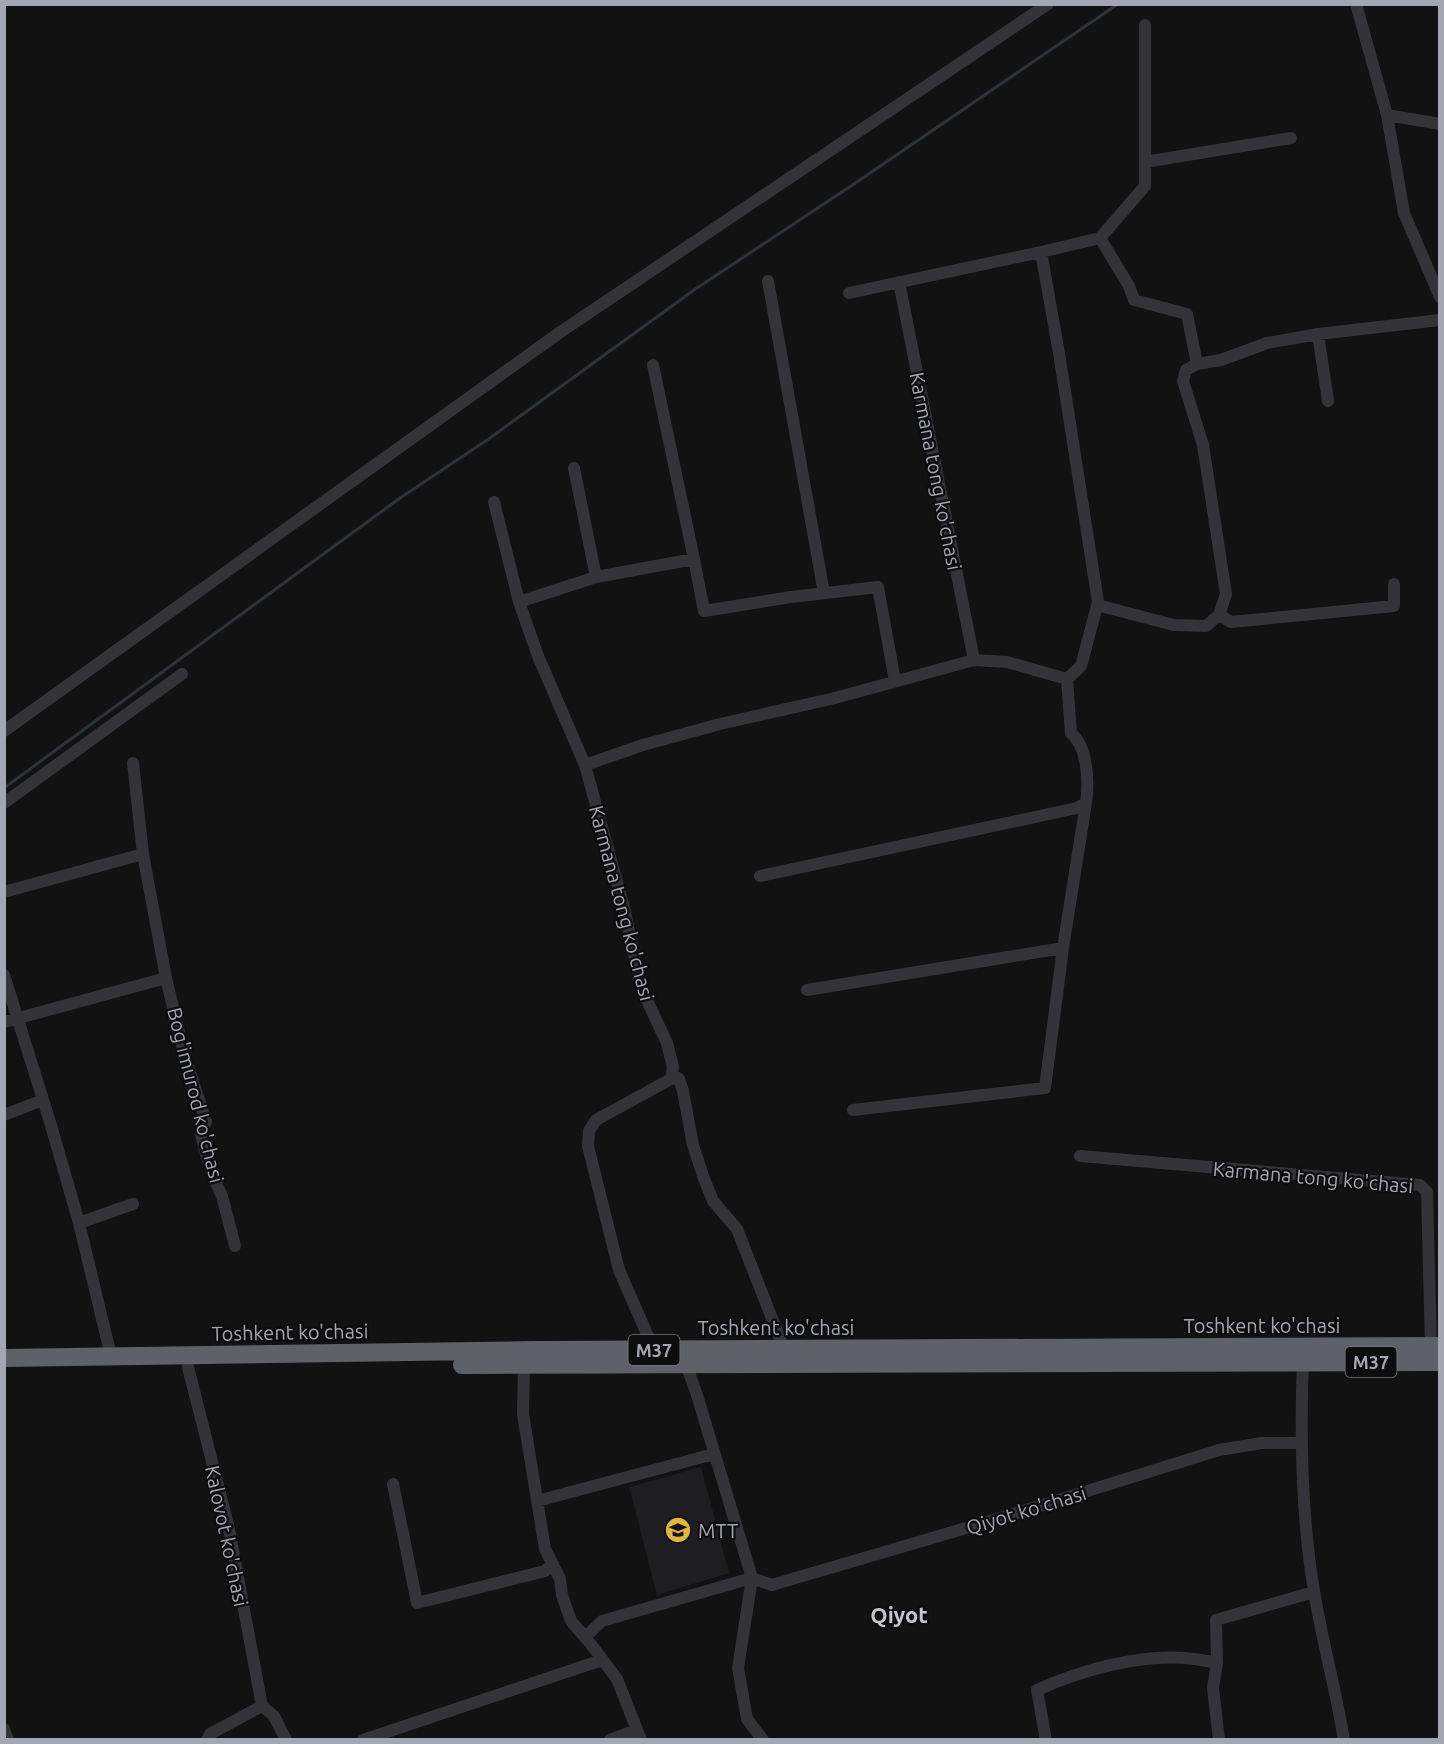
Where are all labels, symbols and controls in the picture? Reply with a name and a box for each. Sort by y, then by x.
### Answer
street label: Karmana tong ko'chasi [906,370,966,572]
street label: Karmana tong ko'chasi [585,803,659,1003]
street label: Bog'imurod ko'chasi [163,1005,229,1185]
street label: Karmana tong ko'chasi [1212,1157,1414,1197]
street label: Toshkent ko'chasi [1184,1314,1340,1337]
street label: Toshkent ko'chasi [698,1316,854,1339]
street label: Toshkent ko'chasi [211,1319,369,1345]
road number: M37 [628,1335,680,1365]
road number: M37 [1346,1347,1396,1377]
street label: Kalovot ko'chasi [201,1463,253,1609]
street label: Qiyot ko'chasi [963,1481,1089,1539]
school or university icon: MTT [663,1515,693,1545]
place label: MTT [698,1519,738,1542]
district label: Qiyot [870,1602,928,1627]

